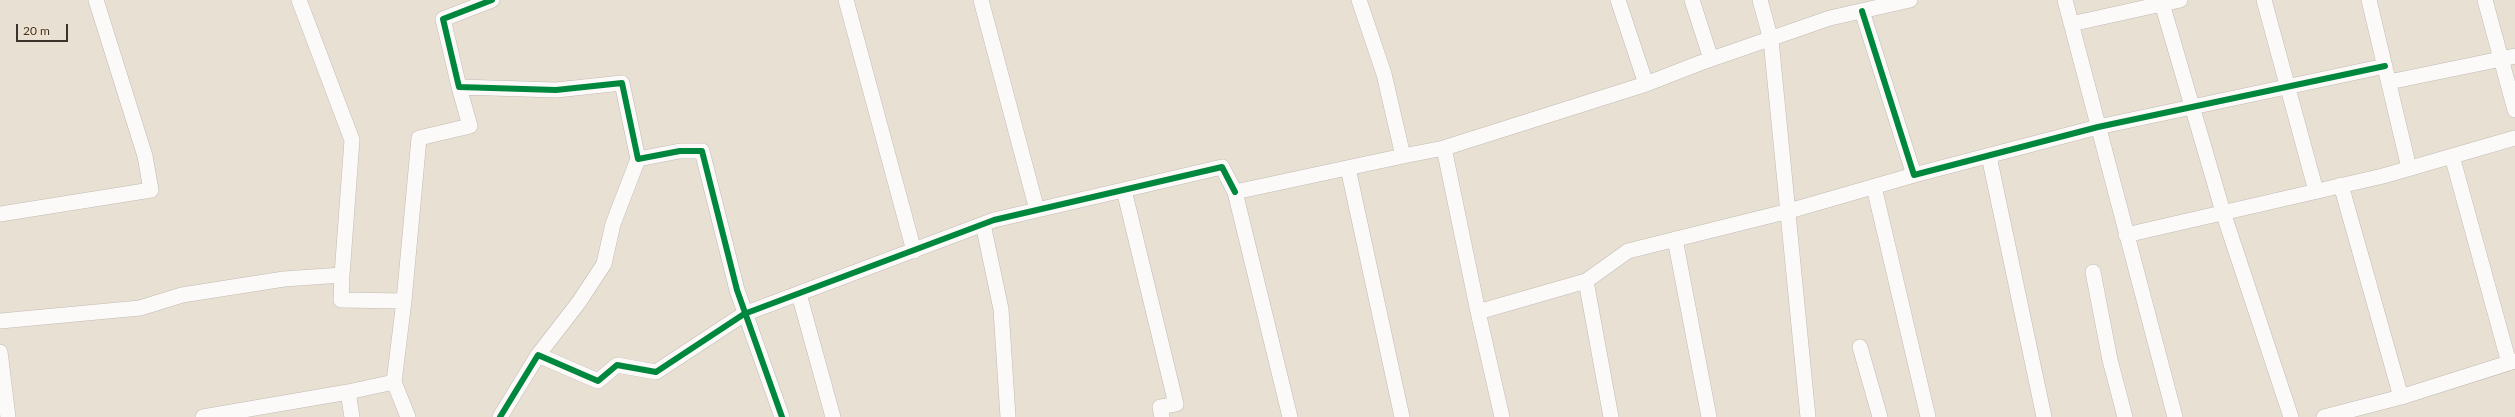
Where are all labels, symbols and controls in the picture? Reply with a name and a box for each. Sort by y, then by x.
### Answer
scale bar [18,16,70,42]
text: 20 m [23,23,50,38]

